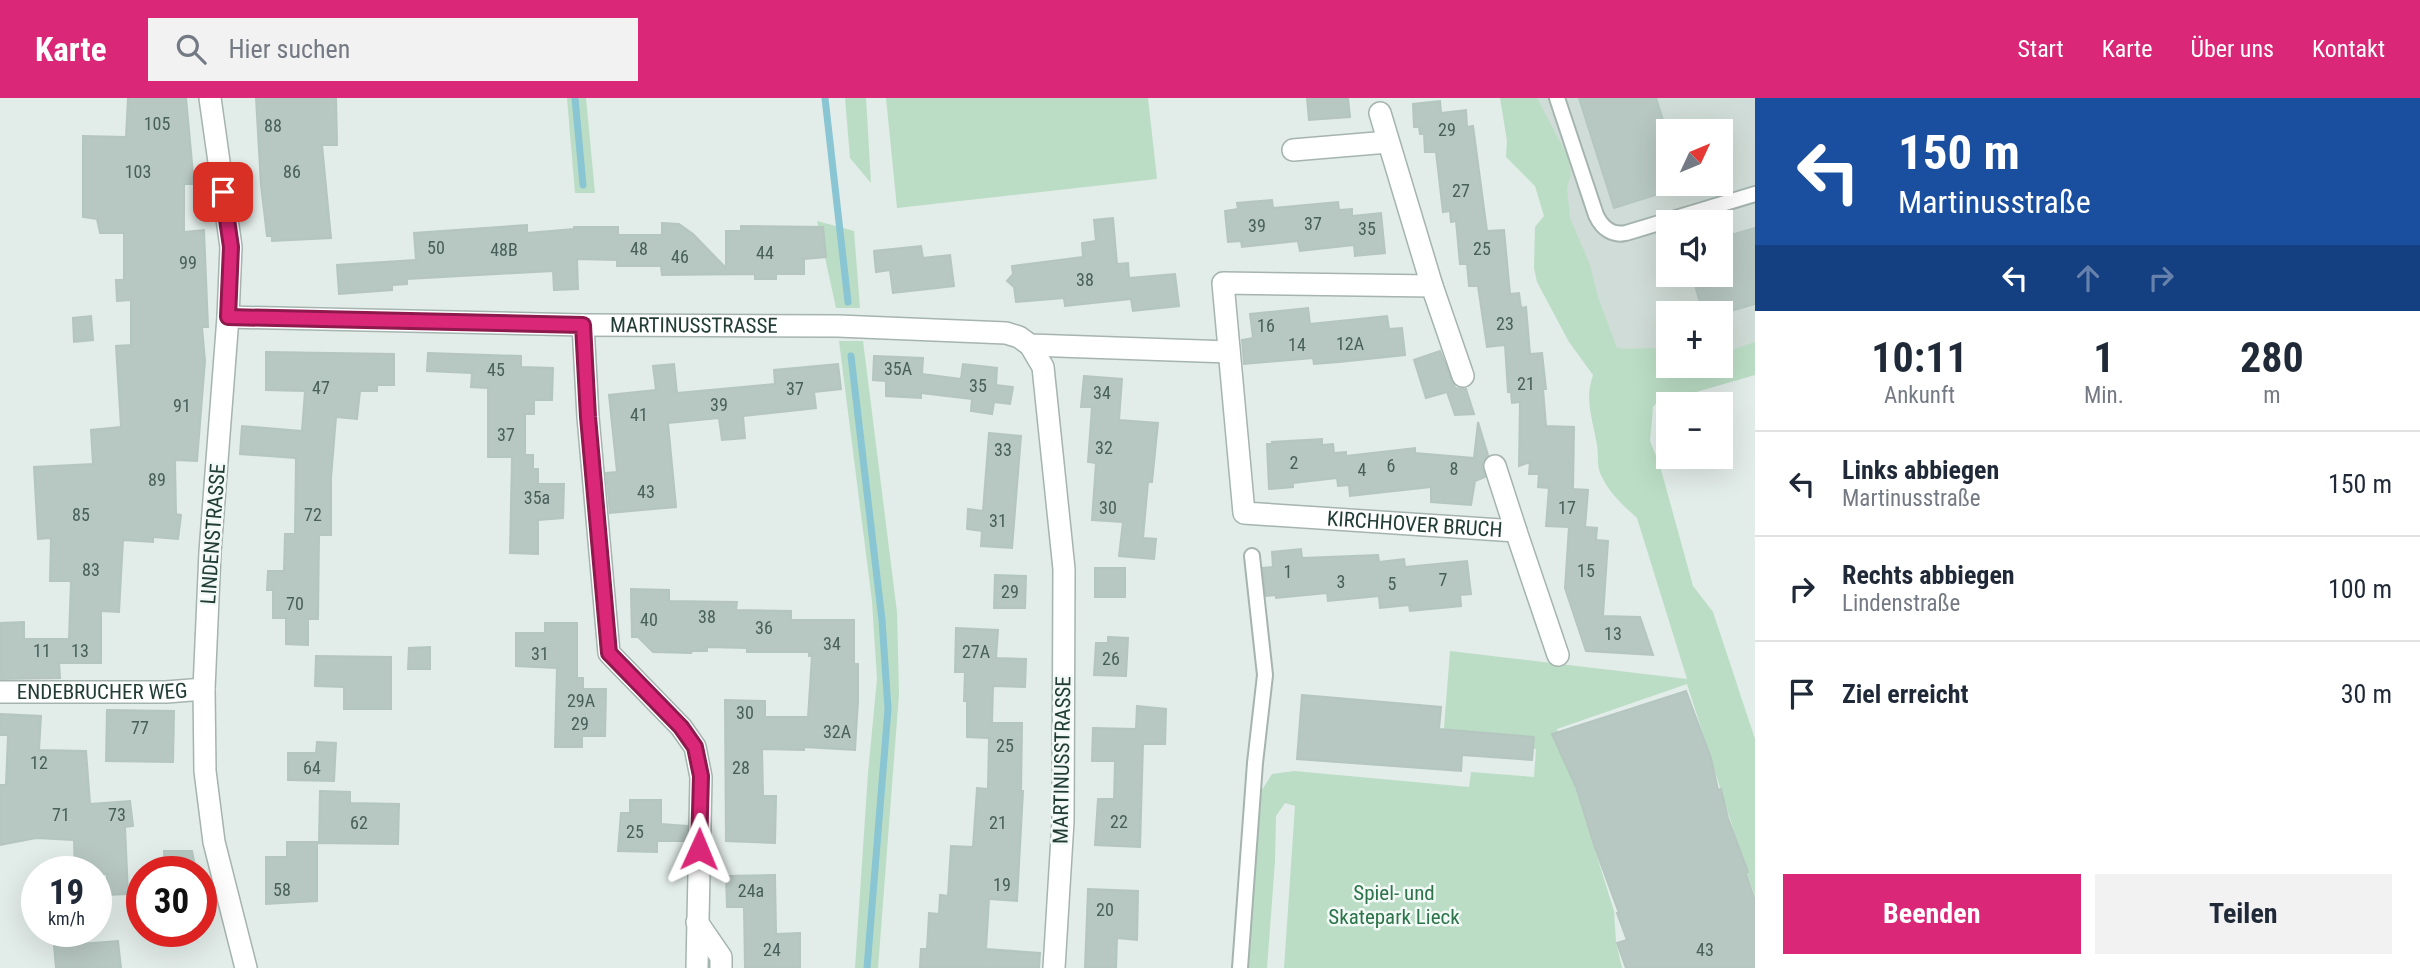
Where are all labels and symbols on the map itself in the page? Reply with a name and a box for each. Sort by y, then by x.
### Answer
house number: 105 [144,113,170,134]
house number: 88 [264,115,282,136]
house number: 29 [1438,119,1456,140]
north arrow [1656,119,1732,196]
house number: 103 [125,161,151,182]
house number: 86 [283,161,301,182]
pin [193,162,253,222]
house number: 27 [1452,180,1470,201]
house number: 37 [1304,213,1322,234]
house number: 39 [1248,215,1266,236]
house number: 35 [1358,218,1376,239]
house number: 50 [427,237,445,258]
house number: 48 [630,238,648,259]
house number: 25 [1473,238,1491,259]
house number: 48B [490,239,518,260]
house number: 44 [756,242,774,263]
house number: 46 [671,246,689,267]
house number: 99 [179,252,197,273]
house number: 38 [1076,269,1094,290]
street label: MARTINUSSTRASSE [610,313,778,338]
house number: 23 [1496,313,1514,334]
house number: 16 [1257,315,1275,336]
house number: 12A [1336,333,1365,354]
house number: 14 [1288,334,1306,355]
house number: 35A [884,358,913,379]
house number: 45 [487,359,505,380]
house number: 21 [1517,373,1535,394]
house number: 35 [969,375,987,396]
house number: 47 [312,377,330,398]
house number: 37 [786,378,804,399]
house number: 34 [1093,382,1111,403]
house number: 39 [710,394,728,415]
house number: 91 [173,395,191,416]
house number: 41 [630,404,648,425]
house number: 37 [497,424,515,445]
house number: 32 [1095,437,1113,458]
house number: 33 [994,439,1012,460]
house number: 2 [1290,452,1299,473]
house number: 6 [1387,455,1395,476]
house number: 8 [1450,458,1458,479]
house number: 4 [1358,459,1367,480]
street label: LINDENSTRASSE [196,463,230,605]
house number: 89 [148,469,166,490]
house number: 43 [637,481,655,502]
house number: 35a [524,487,550,508]
house number: 30 [1099,497,1117,518]
house number: 17 [1558,497,1576,518]
house number: 85 [72,504,90,525]
house number: 72 [304,504,322,525]
street label: KIRCHHOVER BRUCH [1326,507,1503,542]
house number: 31 [989,510,1007,531]
house number: 83 [82,559,100,580]
house number: 15 [1577,560,1595,581]
house number: 1 [1284,561,1292,582]
house number: 7 [1439,569,1448,590]
house number: 3 [1337,571,1345,592]
house number: 5 [1388,573,1397,594]
house number: 29 [1001,581,1019,602]
house number: 70 [286,593,304,614]
house number: 38 [698,606,716,627]
house number: 40 [640,609,658,630]
house number: 36 [755,617,773,638]
house number: 13 [1604,623,1622,644]
house number: 34 [823,633,841,654]
house number: 11 [33,640,51,661]
house number: 13 [71,640,89,661]
house number: 27A [962,641,991,662]
house number: 31 [531,643,549,664]
house number: 26 [1102,648,1120,669]
street label: MARTINUSSTRASSE [1049,676,1075,844]
street label: ENDEBRUCHER WEG [17,678,188,704]
house number: 29A [567,690,596,711]
house number: 30 [736,702,754,723]
house number: 29 [571,713,589,734]
house number: 77 [131,717,149,738]
house number: 32A [823,721,852,742]
house number: 25 [996,735,1014,756]
house number: 12 [30,752,48,773]
house number: 64 [303,757,321,778]
house number: 28 [732,757,750,778]
house number: 71 [52,804,70,825]
house number: 73 [108,804,126,825]
house number: 22 [1110,811,1128,832]
house number: 62 [350,812,368,833]
position arrow [662,812,736,886]
house number: 21 [989,812,1007,833]
house number: 25 [626,821,644,842]
speed limit sign: 30 [126,856,217,947]
house number: 19 [993,874,1011,895]
house number: 58 [273,879,291,900]
house number: 24a [738,880,764,901]
park label: Spiel- und Skatepark Lieck [1328,881,1460,929]
house number: 20 [1096,899,1114,920]
house number: 24 [763,939,781,960]
house number: 43 [1696,939,1714,960]

